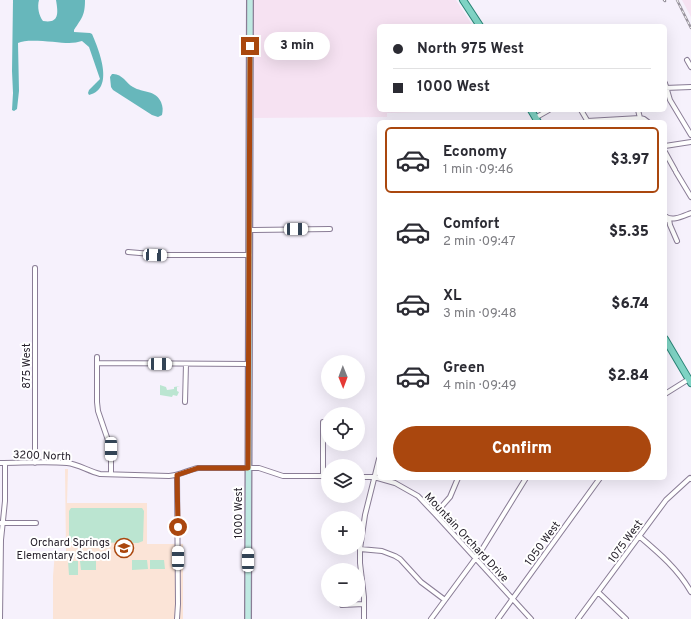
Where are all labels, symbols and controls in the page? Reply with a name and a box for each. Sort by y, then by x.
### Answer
callout: 3 min [264,32,330,60]
route end [241,37,259,55]
text: 3 min [280,38,314,54]
text: North 975 West [417,40,524,59]
text: 1000 West [417,78,490,97]
icon: car [395,142,431,178]
text: Economy [443,143,507,162]
text: $3.97 [610,151,649,170]
text: 1 min · 09:46 [443,162,514,178]
icon: car [395,214,431,250]
text: Comfort [443,215,500,234]
car [284,223,308,235]
text: $5.35 [609,223,649,242]
text: 2 min · 09:47 [443,234,516,250]
car [143,248,167,262]
icon: car [395,286,431,322]
text: XL [443,287,461,306]
text: $6.74 [611,295,649,314]
text: 3 min · 09:48 [443,306,517,322]
street label: 875 West [20,343,34,389]
north arrow [321,355,365,399]
map controls [321,355,365,607]
car [148,358,172,370]
icon: car [395,358,431,394]
text: Green [443,359,485,378]
text: $2.84 [608,367,649,386]
text: 4 min · 09:49 [443,378,517,394]
button: locate [321,407,365,451]
button: Confirm [393,426,651,472]
car [105,437,117,461]
street label: 3200 North [13,448,71,464]
button: layers [321,459,365,503]
street label: 1000 West [232,487,246,539]
street label: Mountain Orchard Drive [421,490,511,585]
button: + [321,511,365,555]
street label: 1075 West [606,517,646,566]
route start [169,518,187,536]
street label: 1050 West [522,519,564,569]
place label: Orchard Springs Elementary School [17,536,110,563]
school or university icon: Orchard Springs Elementary School [113,537,135,559]
car [172,546,184,570]
car [242,548,254,572]
button: − [321,563,365,607]

